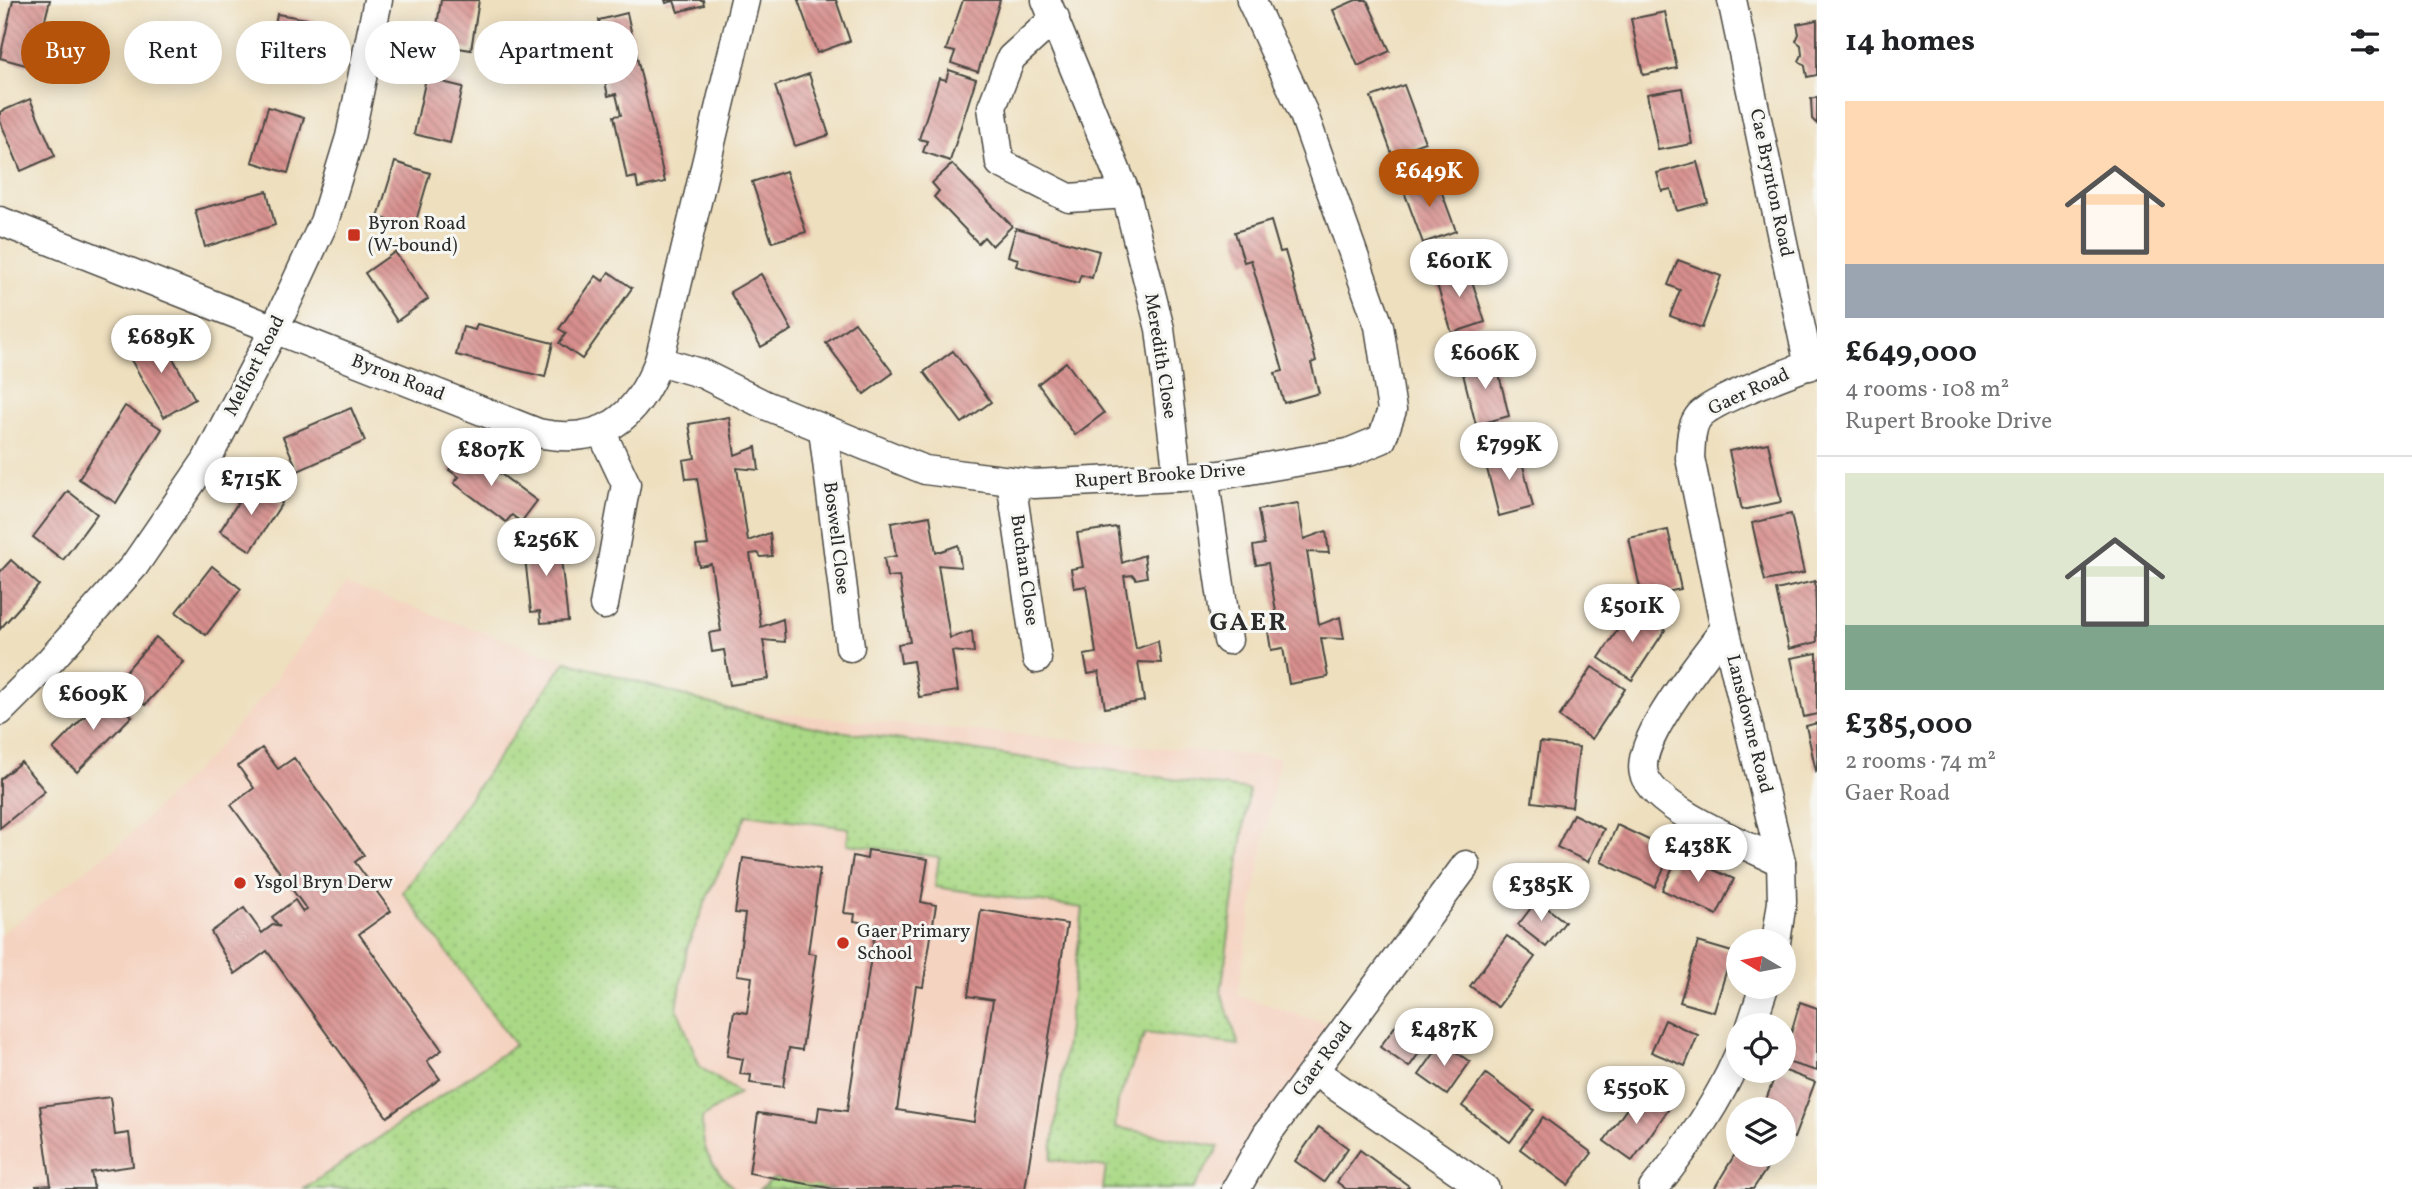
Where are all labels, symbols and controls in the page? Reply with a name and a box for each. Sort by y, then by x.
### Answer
chip: Buy [21,21,110,84]
chip: Rent [124,21,222,84]
chip: Filters [236,21,351,84]
chip: New [365,21,460,84]
chip: Apartment [474,21,638,84]
text: 14 homes [1845,21,1975,63]
icon: filters [2346,23,2384,61]
street label: Cae Brynton Road [1743,107,1799,259]
icon: home [2052,147,2178,273]
pin: £649K [1380,150,1478,209]
text: £649K [1395,156,1463,188]
place label: Byron Road (W-bound) [368,211,466,259]
marker: Byron Road (W-bound) [346,227,362,243]
pin: £601K [1410,240,1508,299]
text: £601K [1426,246,1492,278]
street label: Meredith Close [1137,291,1183,421]
street label: Melfort Road [218,311,292,421]
pin: £689K [112,316,210,375]
text: £689K [127,322,195,354]
pin: £606K [1436,332,1534,391]
text: £649,000 [1845,332,1977,374]
text: £606K [1450,338,1520,370]
street label: Byron Road [347,348,449,408]
street label: Gaer Road [1704,362,1794,422]
text: 4 rooms · 108 m² [1845,374,2009,406]
text: Rupert Brooke Drive [1845,406,2052,438]
pin: £799K [1460,422,1558,482]
pin: £807K [442,428,540,488]
text: £799K [1476,429,1542,461]
text: £807K [457,435,525,467]
street label: Rupert Brooke Drive [1074,457,1246,495]
pin: £715K [202,458,300,517]
text: £715K [220,464,282,496]
street label: Boswell Close [816,480,856,596]
street label: Buchan Close [1003,513,1045,627]
pin: £256K [497,518,595,578]
icon: home [2052,519,2178,645]
text: £256K [513,525,579,557]
pin: £501K [1583,584,1681,644]
text: £501K [1600,591,1664,623]
district label: GAER [1209,605,1289,641]
street label: Lansdowne Road [1719,652,1779,796]
pin: £609K [44,672,142,732]
text: £609K [58,679,128,711]
text: £385,000 [1845,704,1973,746]
text: 2 rooms · 74 m² [1845,746,1996,778]
text: Gaer Road [1845,778,1950,810]
pin: £438K [1649,824,1747,884]
text: £438K [1664,831,1732,863]
pin: £385K [1492,864,1590,923]
place label: Ysgol Bryn Derw [254,870,393,896]
text: £385K [1509,870,1573,902]
marker: Ysgol Bryn Derw [232,875,248,891]
place label: Gaer Primary School [857,919,970,967]
north arrow [1726,929,1796,999]
map controls [1726,929,1796,1167]
marker: Gaer Primary School [835,935,851,951]
pin: £487K [1395,1009,1493,1068]
button: locate [1726,1013,1796,1083]
text: £487K [1410,1015,1478,1047]
street label: Gaer Road [1287,1016,1359,1102]
pin: £550K [1587,1066,1685,1126]
text: £550K [1603,1073,1669,1105]
button: layers [1726,1097,1796,1167]

